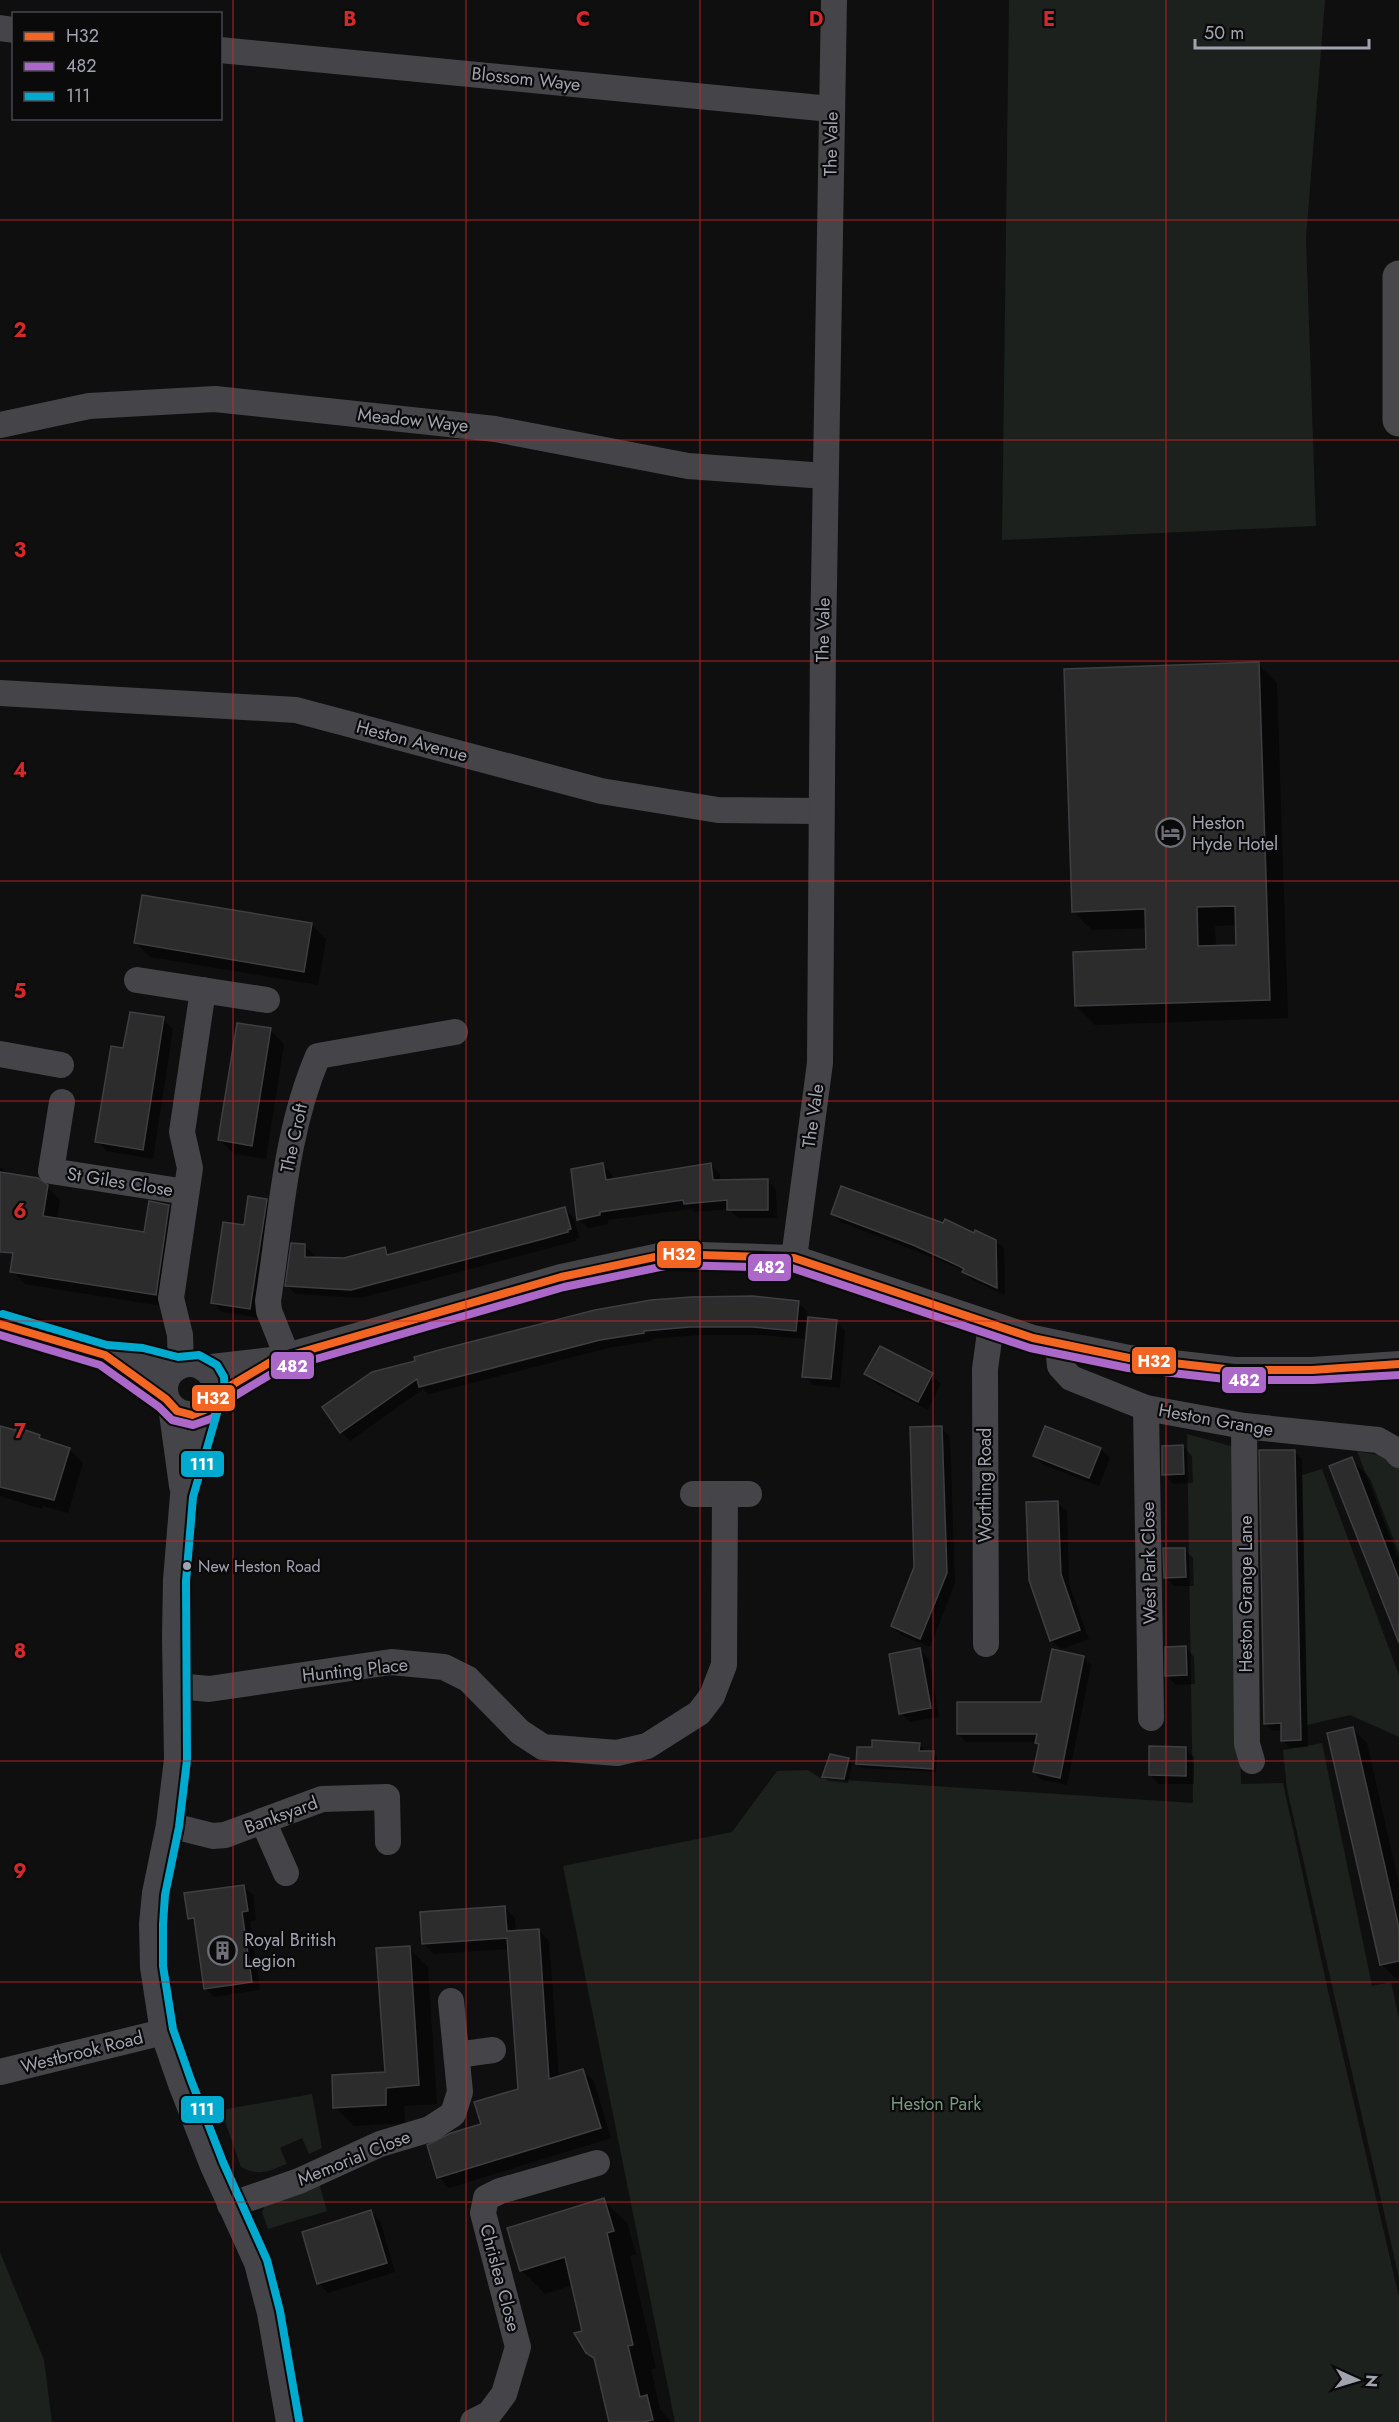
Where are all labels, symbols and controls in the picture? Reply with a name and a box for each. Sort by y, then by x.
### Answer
text: B [343,5,357,34]
text: C [576,5,590,34]
text: D [809,5,823,34]
text: E [1043,5,1055,34]
legend [12,12,222,120]
scale bar [1195,12,1369,50]
text: 50 m [1204,20,1244,46]
text: H32 [66,23,99,49]
text: 482 [66,53,97,79]
street label: Blossom Waye [470,60,582,98]
text: 111 [66,83,90,109]
street label: The Vale [817,111,845,177]
text: 2 [13,316,27,345]
street label: Meadow Waye [356,401,470,439]
text: 3 [14,536,26,565]
street label: The Vale [809,597,837,663]
street label: Heston Avenue [353,714,471,768]
text: 4 [13,756,27,785]
place label: Heston Hyde Hotel [1192,810,1278,857]
hotel icon: Heston Hyde Hotel [1155,817,1187,849]
text: 5 [14,977,27,1006]
street label: The Vale [796,1082,830,1150]
street label: The Croft [274,1100,314,1175]
street label: St Giles Close [65,1161,175,1203]
text: 6 [13,1197,27,1226]
line badge: H32 [656,1240,702,1269]
text: H32 [662,1243,696,1266]
line badge: 482 [747,1253,792,1282]
text: 482 [753,1256,785,1279]
line badge: H32 [1131,1346,1177,1375]
text: H32 [1137,1350,1171,1373]
line badge: 482 [270,1351,315,1380]
text: 482 [276,1355,308,1378]
line badge: 482 [1221,1366,1267,1394]
text: 482 [1228,1369,1260,1392]
line badge: H32 [191,1384,236,1412]
text: H32 [196,1387,230,1410]
street label: Heston Grange [1157,1397,1275,1443]
text: 7 [14,1417,27,1446]
street label: Worthing Road [972,1428,998,1542]
line badge: 111 [180,1450,225,1478]
text: 111 [190,1453,214,1476]
street label: West Park Close [1135,1501,1163,1625]
street label: Heston Grange Lane [1233,1515,1259,1673]
place label: New Heston Road [198,1555,321,1578]
marker: New Heston Road [181,1560,193,1572]
text: 8 [14,1637,26,1666]
street label: Hunting Place [301,1652,409,1688]
street label: Banksyard [241,1790,321,1840]
text: 9 [13,1857,27,1886]
place label: Royal British Legion [244,1927,336,1974]
building icon: Royal British Legion [207,1934,239,1966]
street label: Westbrook Road [18,2024,146,2080]
park label: Heston Park [891,2091,981,2117]
line badge: 111 [180,2095,225,2124]
text: 111 [190,2098,214,2121]
street label: Memorial Close [294,2124,414,2192]
street label: Chrislea Close [473,2221,527,2335]
north arrow [1327,2350,1387,2410]
text: N [1360,2374,1383,2388]

